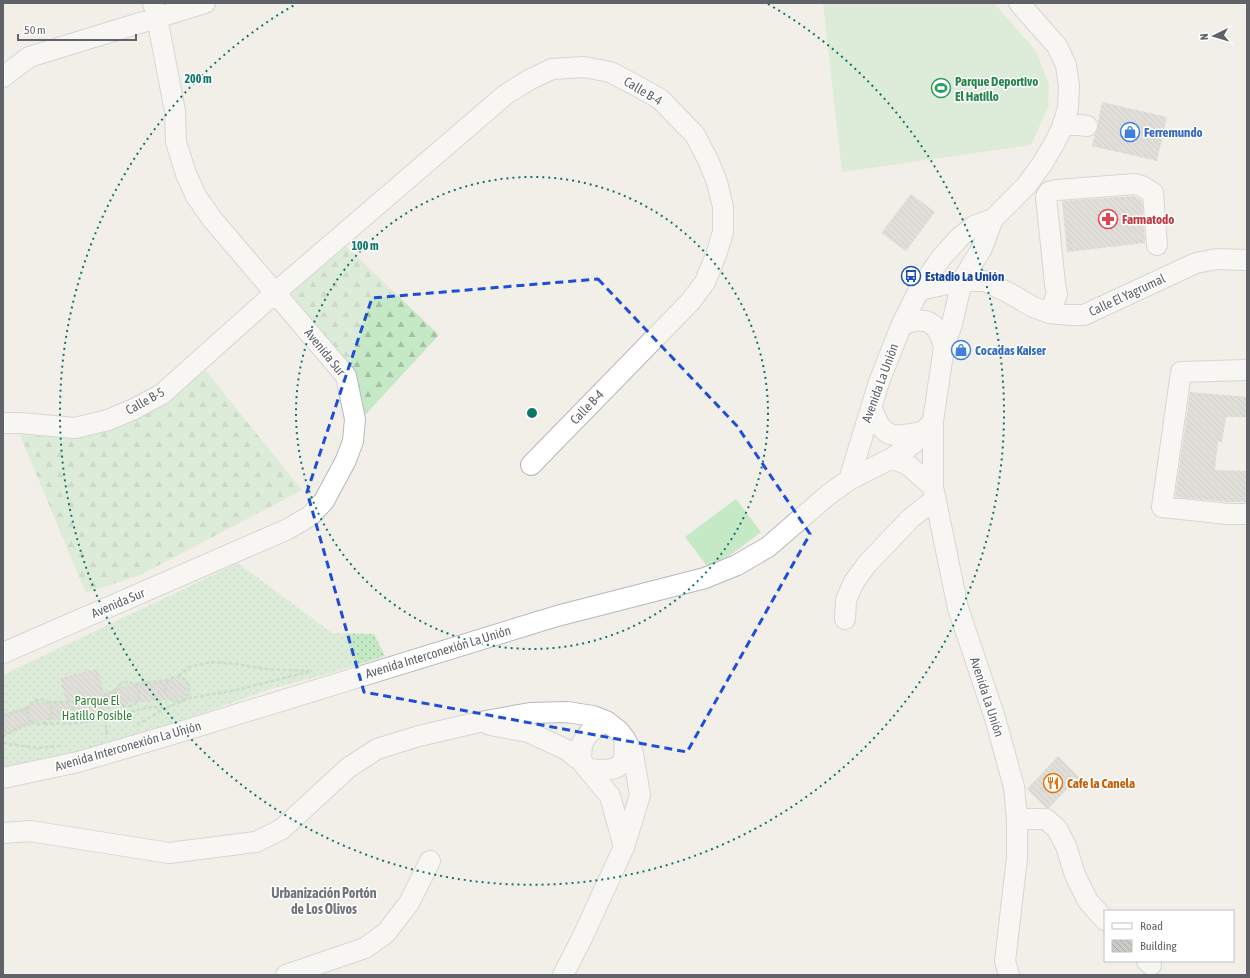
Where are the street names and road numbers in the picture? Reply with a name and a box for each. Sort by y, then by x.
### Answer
street label: Calle B-4 [621,74,665,108]
street label: Calle El Yagrumal [1086,270,1168,319]
street label: Avenida Sur [301,325,349,379]
street label: Avenida La Unión [859,341,901,425]
street label: Calle B-5 [123,384,167,418]
street label: Calle B-4 [567,387,607,427]
street label: Avenida Sur [89,585,147,621]
street label: Avenida Interconexión La Unión [363,623,513,681]
street label: Avenida La Unión [967,655,1007,739]
street label: Avenida Interconexión La Unión [53,718,203,774]

